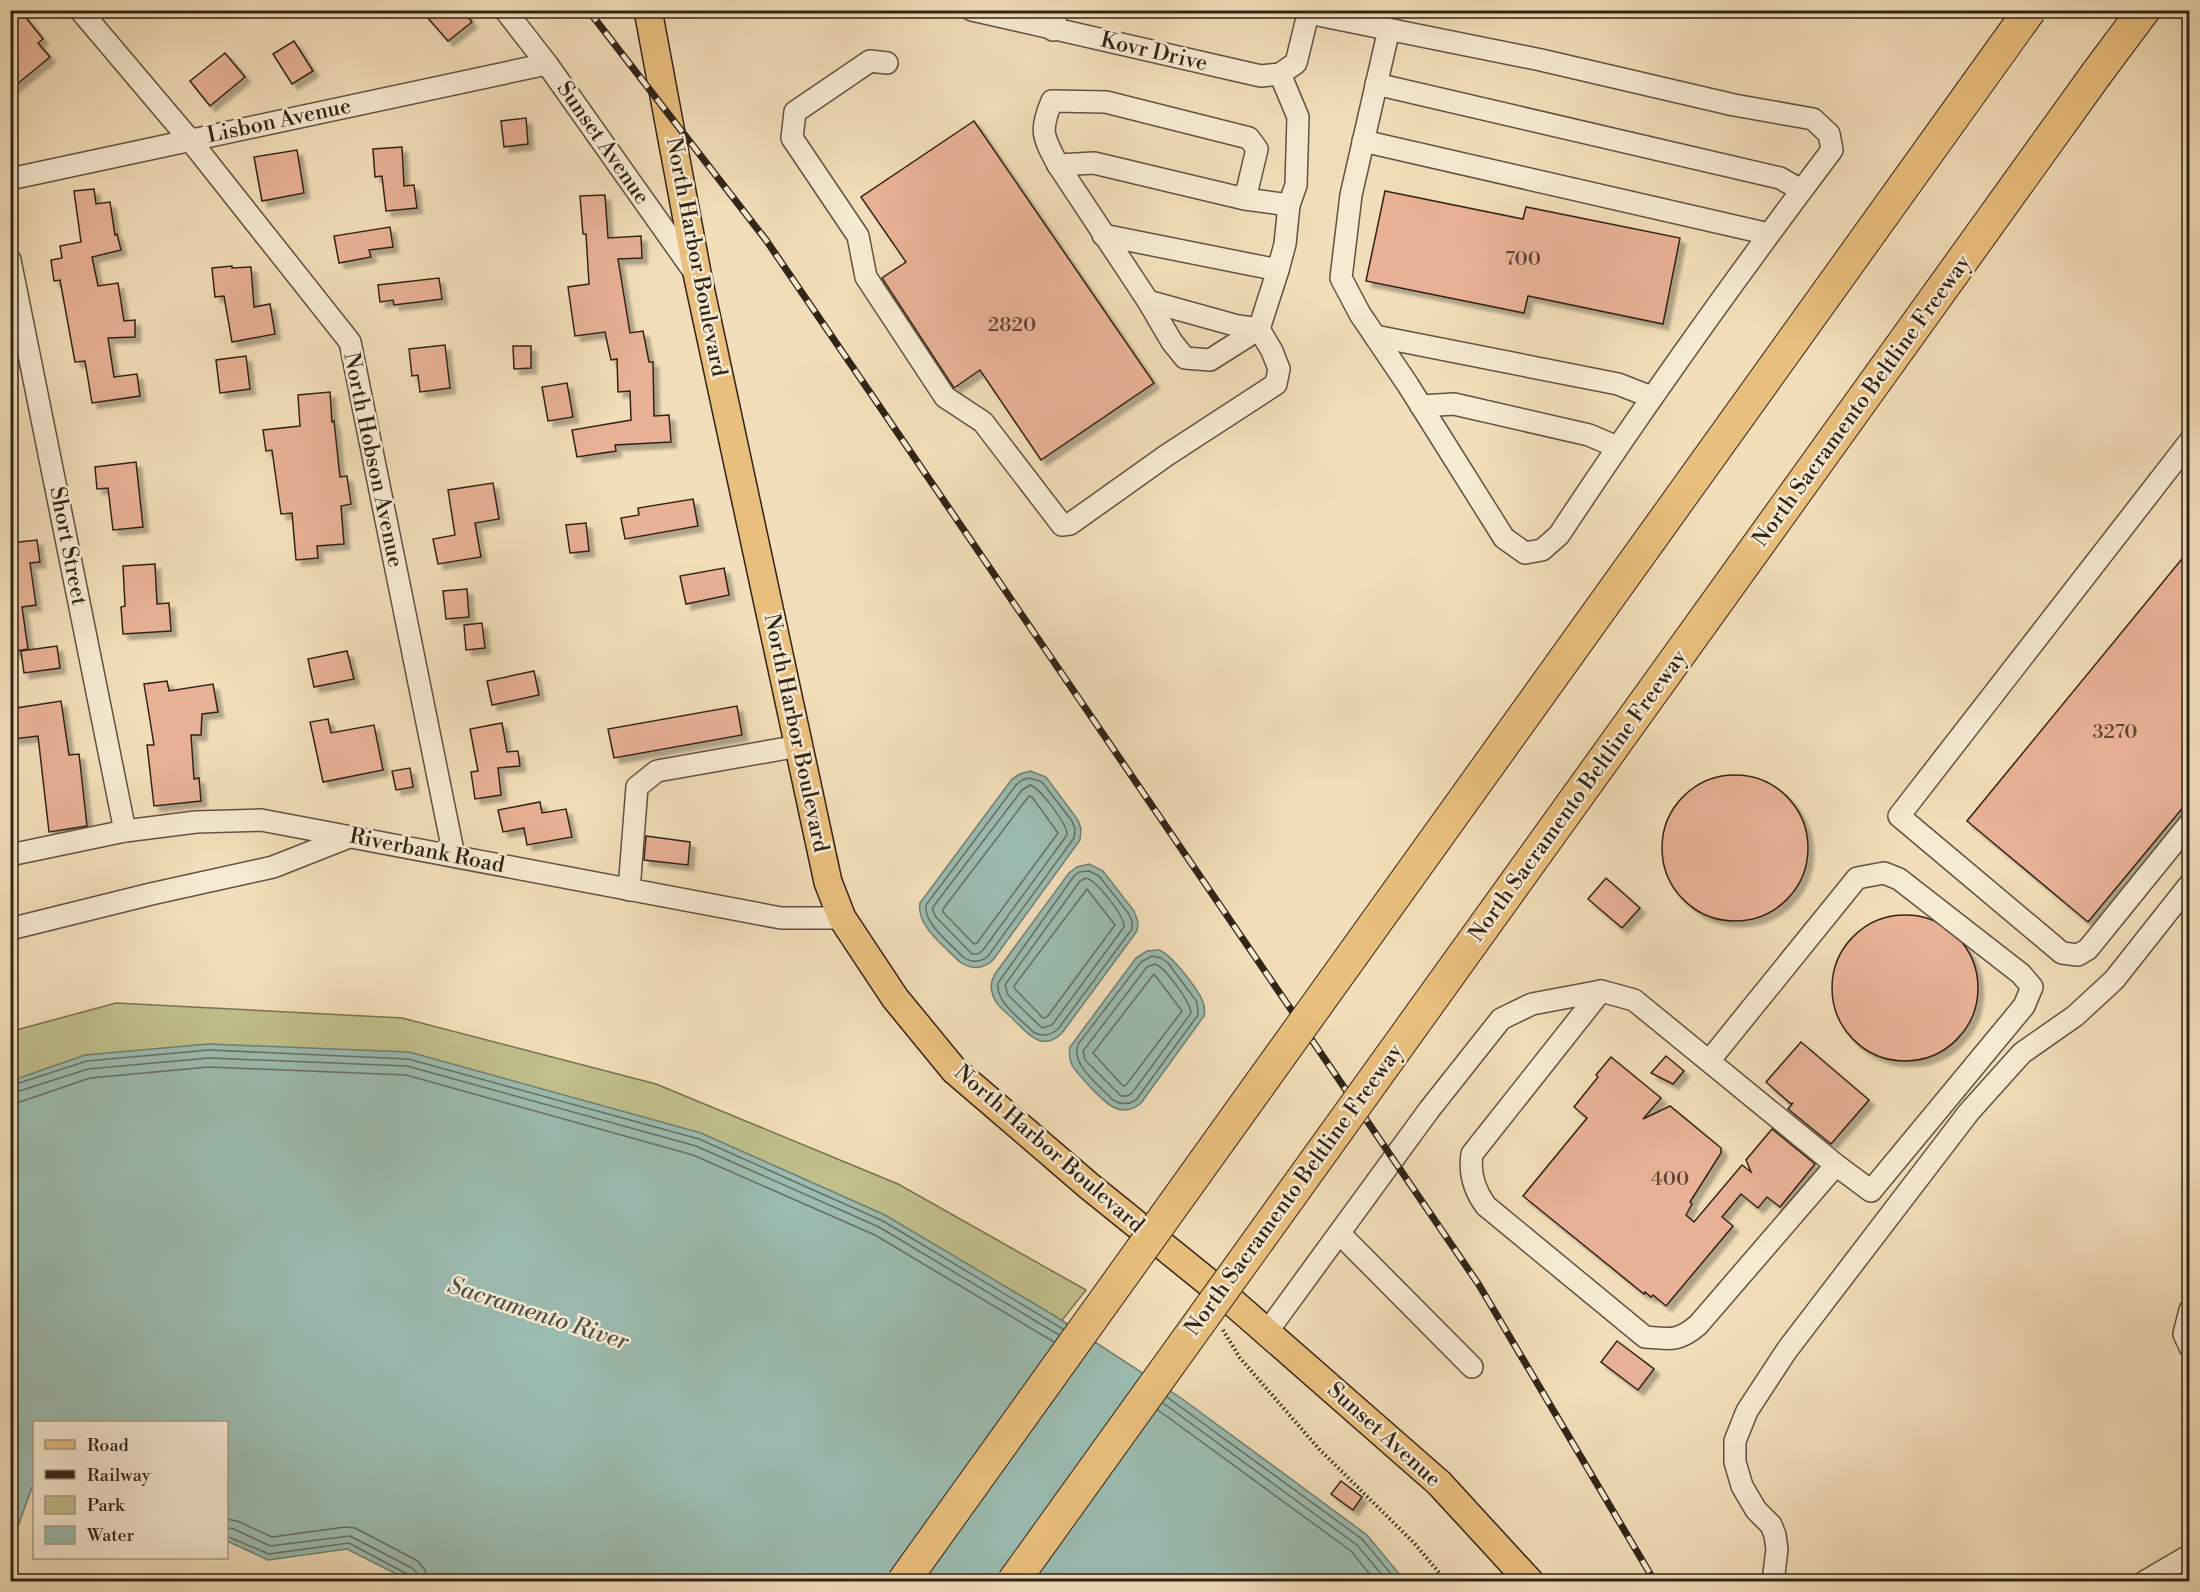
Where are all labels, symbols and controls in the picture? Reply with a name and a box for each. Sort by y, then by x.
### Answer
street label: Kovr Drive [1098,27,1210,77]
street label: Sunset Avenue [551,76,655,210]
street label: Lisbon Avenue [205,93,353,149]
street label: North Harbor Boulevard [660,135,733,379]
house number: 700 [1505,247,1541,272]
street label: North Sacramento Beltline Freeway [1747,250,1977,552]
house number: 2820 [988,313,1036,338]
street label: North Hobson Avenue [337,350,409,570]
street label: Short Street [43,484,93,608]
street label: North Harbor Boulevard [758,611,835,855]
street label: North Sacramento Beltline Freeway [1463,645,1693,947]
house number: 3270 [2092,720,2138,745]
street label: Riverbank Road [347,823,507,879]
street label: North Sacramento Beltline Freeway [1179,1039,1409,1341]
street label: North Harbor Boulevard [948,1059,1150,1239]
house number: 400 [1651,1167,1689,1192]
water label: Sacramento River [444,1271,633,1358]
street label: Sunset Avenue [1322,1377,1446,1493]
legend [33,1421,228,1559]
text: Road [87,1434,130,1457]
text: Railway [87,1464,151,1487]
text: Park [87,1494,126,1517]
text: Water [86,1524,135,1547]

